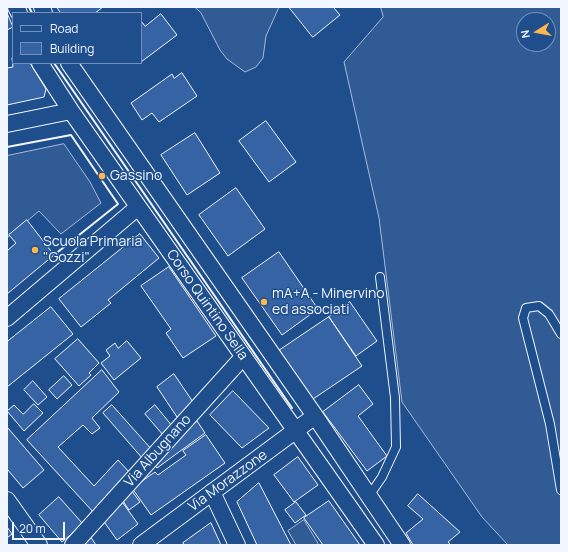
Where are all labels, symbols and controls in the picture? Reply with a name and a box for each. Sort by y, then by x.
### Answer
legend [12,12,142,64]
north arrow [516,12,556,52]
text: Road [50,20,78,37]
text: N [517,29,533,40]
text: Building [50,40,94,57]
place label: Gassino [110,168,162,184]
marker: Gassino [97,171,107,181]
place label: Scuola Primaria "Gozzi" [43,234,142,266]
marker: Scuola Primaria "Gozzi" [30,245,40,255]
street label: Corso Quintino Sella [163,247,251,363]
place label: mA+A - Minervino ed associati [272,286,385,318]
marker: mA+A - Minervino ed associati [259,297,269,307]
street label: Via Albugnano [121,411,195,491]
street label: Via Morazzone [185,447,271,515]
scale bar [14,514,67,540]
text: 20 m [19,520,46,537]

